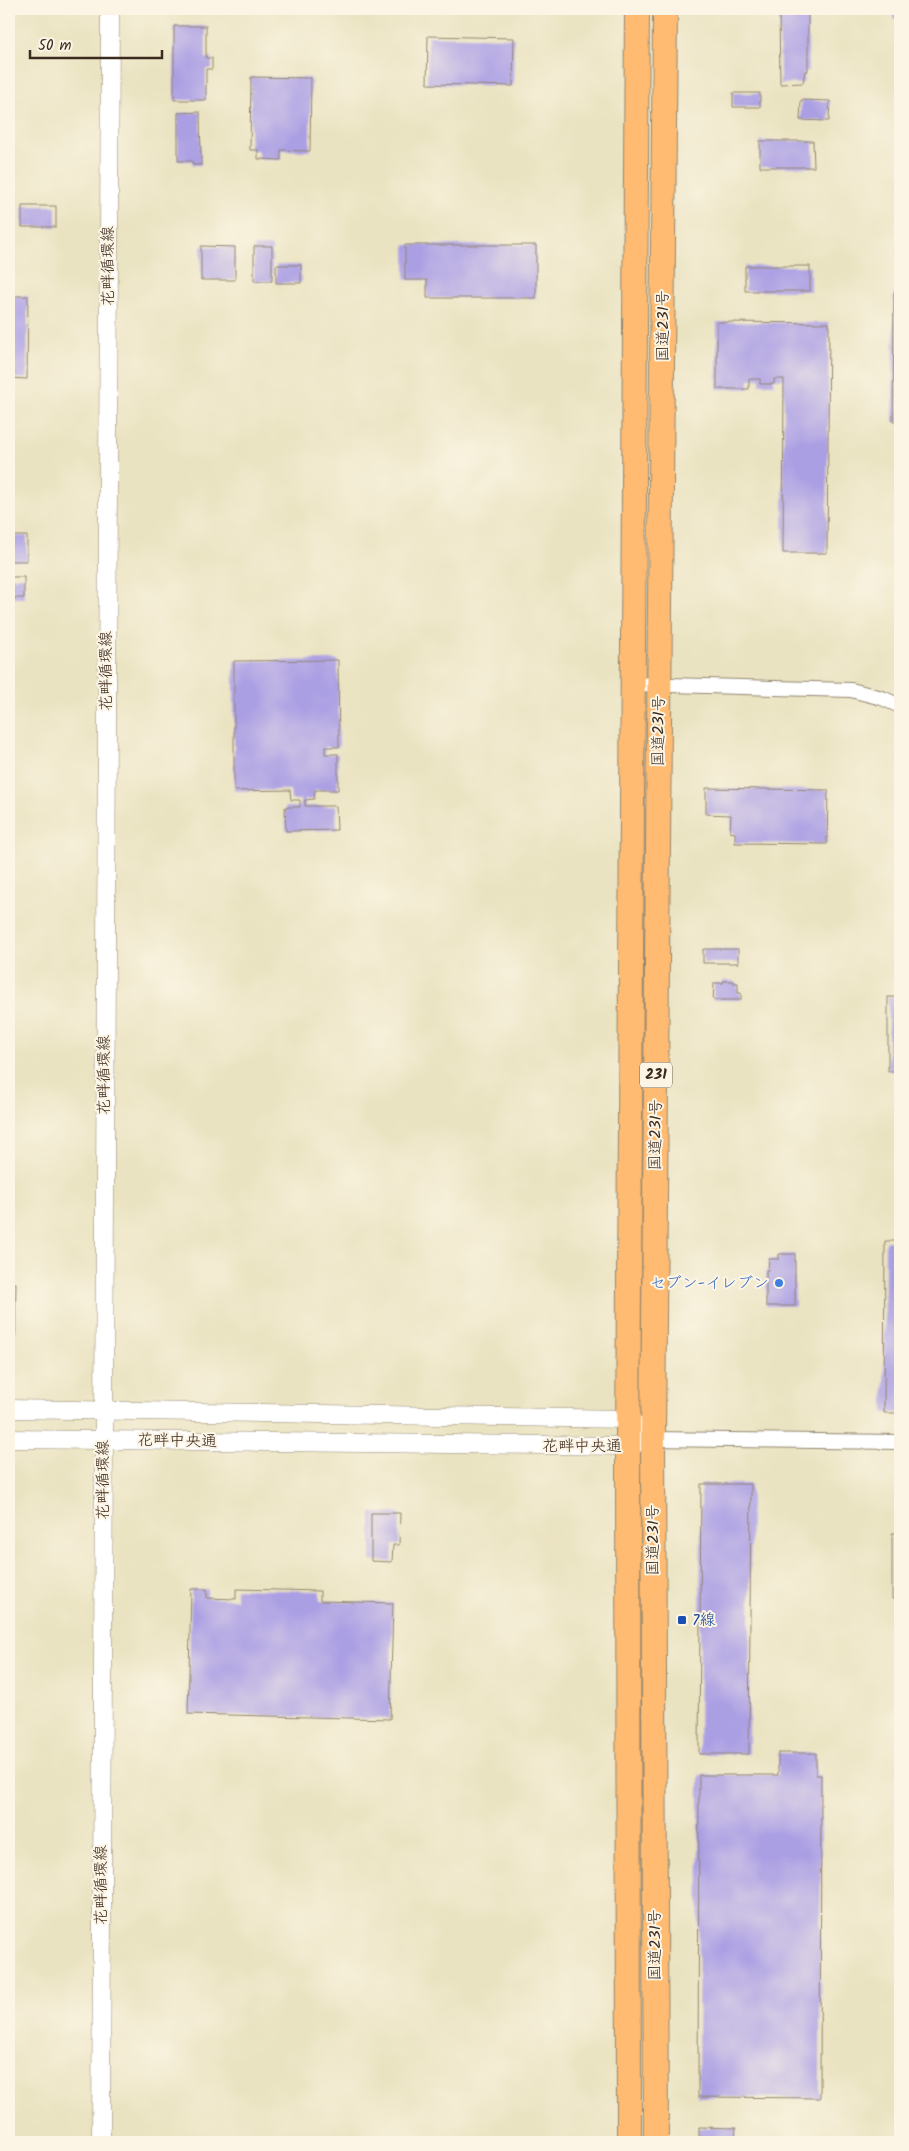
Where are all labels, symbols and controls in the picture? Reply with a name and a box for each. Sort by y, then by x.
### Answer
scale bar [30,28,162,60]
text: 50 m [38,34,72,58]
street label: 花畔循環線 [96,226,121,306]
street label: 国道231号 [651,290,676,362]
street label: 花畔循環線 [94,631,119,711]
street label: 国道231号 [646,695,672,767]
street label: 花畔循環線 [92,1035,117,1115]
road number: 231 [640,1062,672,1088]
street label: 国道231号 [643,1099,669,1171]
place label: セブン-イレブン [650,1271,769,1296]
marker: セブン-イレブン [773,1277,785,1289]
street label: 花畔中央通 [137,1428,217,1454]
street label: 花畔中央通 [542,1434,622,1459]
street label: 花畔循環線 [91,1440,116,1520]
street label: 国道231号 [641,1504,666,1576]
place label: 7線 [692,1608,715,1633]
marker: 7線 [676,1614,688,1626]
street label: 花畔循環線 [89,1845,114,1925]
street label: 国道231号 [643,1909,668,1981]

